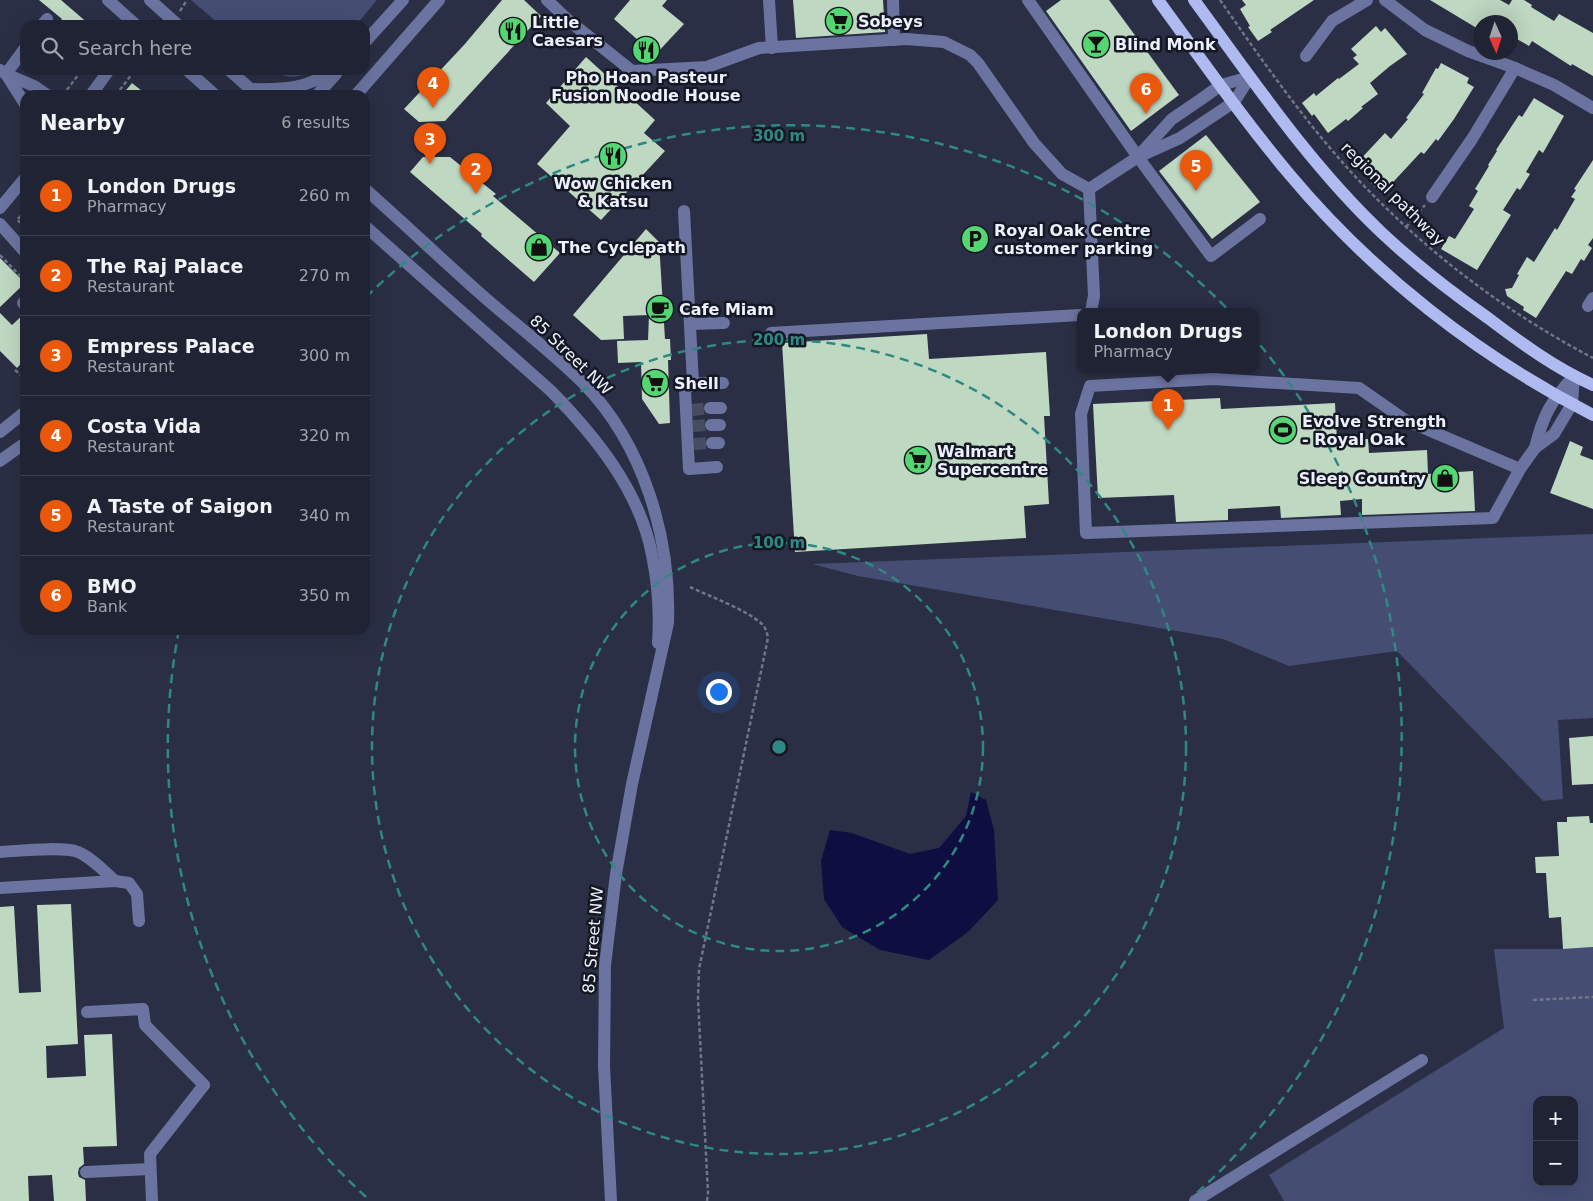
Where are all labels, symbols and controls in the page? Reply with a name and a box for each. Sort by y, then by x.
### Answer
supermarket icon: Sobeys [824,6,854,36]
place label: Sobeys [858,12,923,31]
place label: Little Caesars [532,13,603,50]
north arrow [1473,15,1518,60]
restaurant icon: Little Caesars [498,16,528,46]
search box [20,20,370,75]
bar icon: Blind Monk [1081,29,1111,59]
icon: search [38,34,66,62]
restaurant icon: Pho Hoan Pasteur Fusion Noodle House [631,35,661,65]
place label: Blind Monk [1115,35,1216,54]
text: Search here [78,37,192,59]
pin: 4 [417,67,449,108]
place label: Pho Hoan Pasteur Fusion Noodle House [551,68,741,105]
pin: 6 [1130,73,1162,114]
text: Nearby [40,111,125,135]
text: 6 results [281,113,350,132]
pin: 3 [414,123,446,164]
text: 300 m [753,127,805,145]
street label: regional pathway [1337,138,1449,250]
restaurant icon: Wow Chicken & Katsu [598,141,628,171]
pin: 5 [1180,150,1212,191]
pin: 2 [460,153,492,194]
place label: Wow Chicken & Katsu [554,174,672,211]
text: London Drugs [87,175,236,197]
text: 1 [50,186,62,205]
text: 260 m [299,186,350,205]
text: Pharmacy [87,197,167,216]
place label: Royal Oak Centre customer parking [994,221,1153,258]
parking icon: Royal Oak Centre customer parking [960,224,990,254]
shop icon: The Cyclepath [524,232,554,262]
place label: The Cyclepath [558,238,686,257]
text: The Raj Palace [87,255,243,277]
text: 2 [50,266,62,285]
text: 270 m [299,266,350,285]
text: Restaurant [87,277,175,296]
cafe icon: Cafe Miam [645,294,675,324]
place label: Cafe Miam [679,300,774,319]
popup [1077,308,1259,373]
street label: 85 Street NW [526,311,616,399]
text: London Drugs [1093,320,1243,342]
text: 200 m [753,331,805,349]
text: Empress Palace [87,335,255,357]
text: Pharmacy [1093,342,1173,361]
text: 3 [50,346,62,365]
text: 300 m [299,346,350,365]
text: Restaurant [87,357,175,376]
supermarket icon: Shell [640,368,670,398]
place label: Shell [674,374,719,393]
pin: 1 [1152,389,1184,430]
place label: Evolve Strength - Royal Oak [1302,412,1446,449]
text: Costa Vida [87,415,201,437]
sports icon: Evolve Strength - Royal Oak [1268,415,1298,445]
text: 4 [50,426,62,445]
text: 320 m [299,426,350,445]
text: Restaurant [87,437,175,456]
place label: Walmart Supercentre [937,442,1048,479]
supermarket icon: Walmart Supercentre [903,445,933,475]
shop icon: Sleep Country [1430,463,1460,493]
place label: Sleep Country [1299,469,1427,488]
text: A Taste of Saigon [87,495,273,517]
text: 5 [50,506,62,525]
text: 340 m [299,506,350,525]
text: Restaurant [87,517,175,536]
text: 100 m [753,534,805,552]
text: BMO [87,575,137,597]
text: 6 [50,586,62,605]
text: 350 m [299,586,350,605]
text: Bank [87,597,127,616]
your location [706,679,732,705]
centre of rings [770,738,788,756]
street label: 85 Street NW [579,886,607,994]
map controls [1533,1096,1578,1186]
button: + [1533,1096,1578,1141]
button: − [1533,1141,1578,1186]

